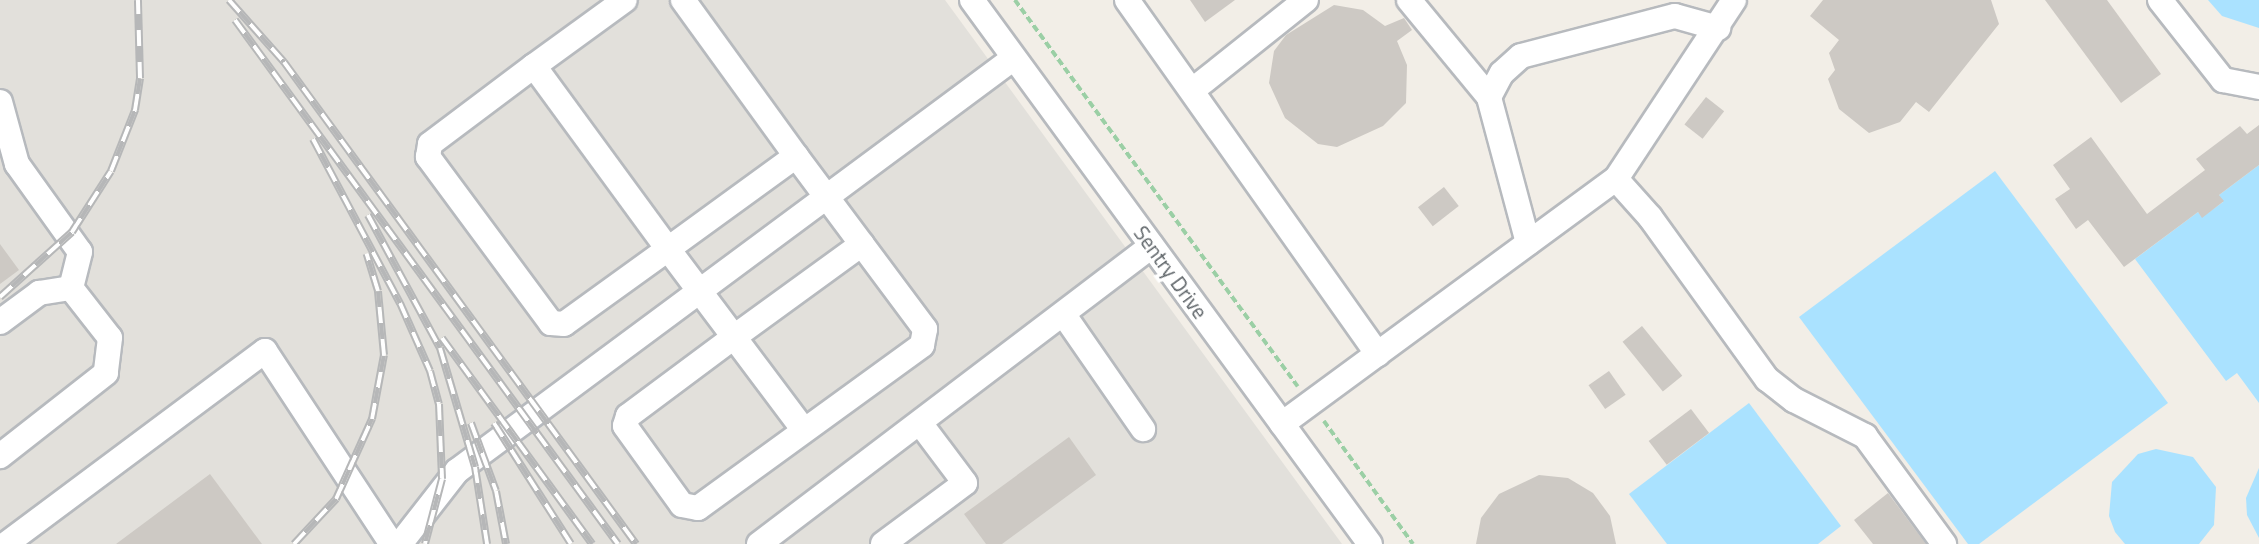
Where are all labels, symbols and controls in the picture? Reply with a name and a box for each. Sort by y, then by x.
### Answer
street label: Sentry Drive [1129,221,1213,323]

